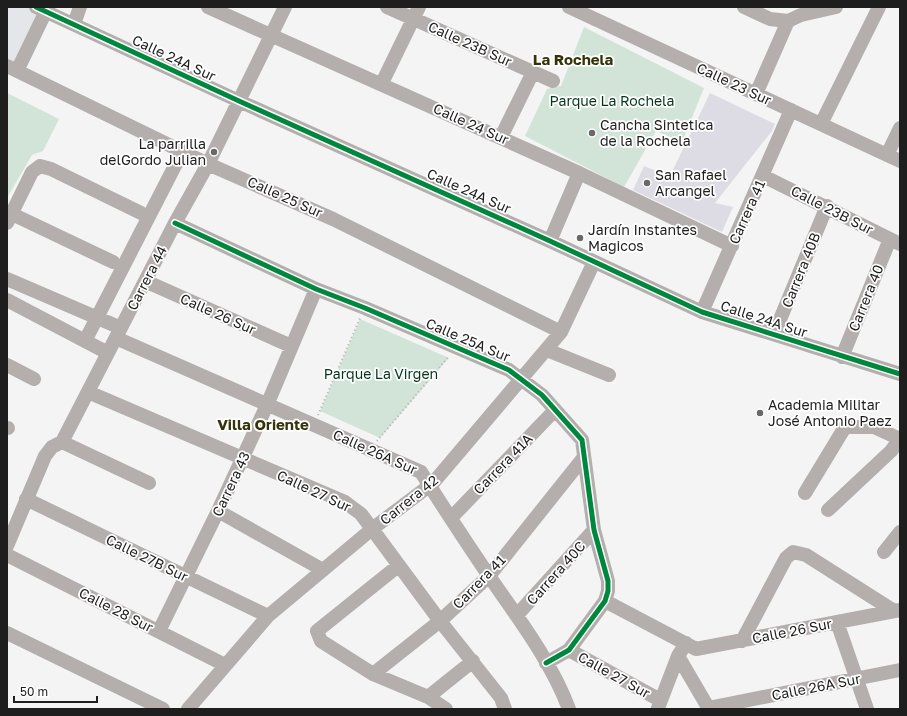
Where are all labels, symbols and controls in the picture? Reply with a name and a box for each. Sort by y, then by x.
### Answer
street label: Calle 23B Sur [426,17,515,70]
street label: Calle 24A Sur [130,31,219,85]
district label: La Rochela [533,50,614,68]
street label: Calle 23 Sur [694,59,775,109]
park label: Parque La Rochela [549,92,675,109]
street label: Calle 24 Sur [431,99,512,148]
place label: Cancha Sintetica de la Rochela [600,116,713,149]
marker: Cancha Sintetica de la Rochela [587,128,597,138]
place label: La parrilla delGordo Julian [100,135,206,168]
marker: La parrilla delGordo Julian [209,147,219,157]
street label: Calle 24A Sur [424,164,514,217]
place label: San Rafael Arcangel [655,166,727,199]
street label: Calle 25 Sur [245,172,326,221]
street label: Carrera 41 [725,177,768,246]
marker: San Rafael Arcangel [642,178,652,188]
street label: Calle 23B Sur [788,182,877,238]
place label: Jardín Instantes Magicos [588,221,697,254]
street label: Carrera 40B [778,230,823,310]
marker: Jardín Instantes Magicos [575,233,585,243]
street label: Carrera 44 [123,243,170,313]
street label: Carrera 40 [844,262,887,334]
street label: Calle 26 Sur [178,289,259,338]
street label: Calle 24A Sur [719,296,810,341]
street label: Calle 25A Sur [424,314,513,365]
park label: Parque La Virgen [324,365,438,382]
place label: Academia Militar José Antonio Paez [768,396,892,429]
marker: Academia Militar José Antonio Paez [755,408,765,418]
district label: Villa Oriente [217,415,309,433]
street label: Calle 26A Sur [331,425,420,478]
street label: Carrera 41A [470,429,536,498]
street label: Carrera 43 [208,449,253,519]
street label: Calle 27 Sur [274,466,354,515]
street label: Carrera 42 [376,471,441,528]
street label: Calle 27B Sur [103,530,192,585]
street label: Carrera 40C [523,537,589,608]
street label: Carrera 41 [449,551,509,612]
street label: Calle 28 Sur [76,584,157,636]
street label: Calle 26 Sur [751,614,834,647]
street label: Calle 27 Sur [575,648,654,702]
street label: Calle 26A Sur [770,669,862,703]
scale bar [14,678,97,704]
text: 50 m [20,684,48,699]

